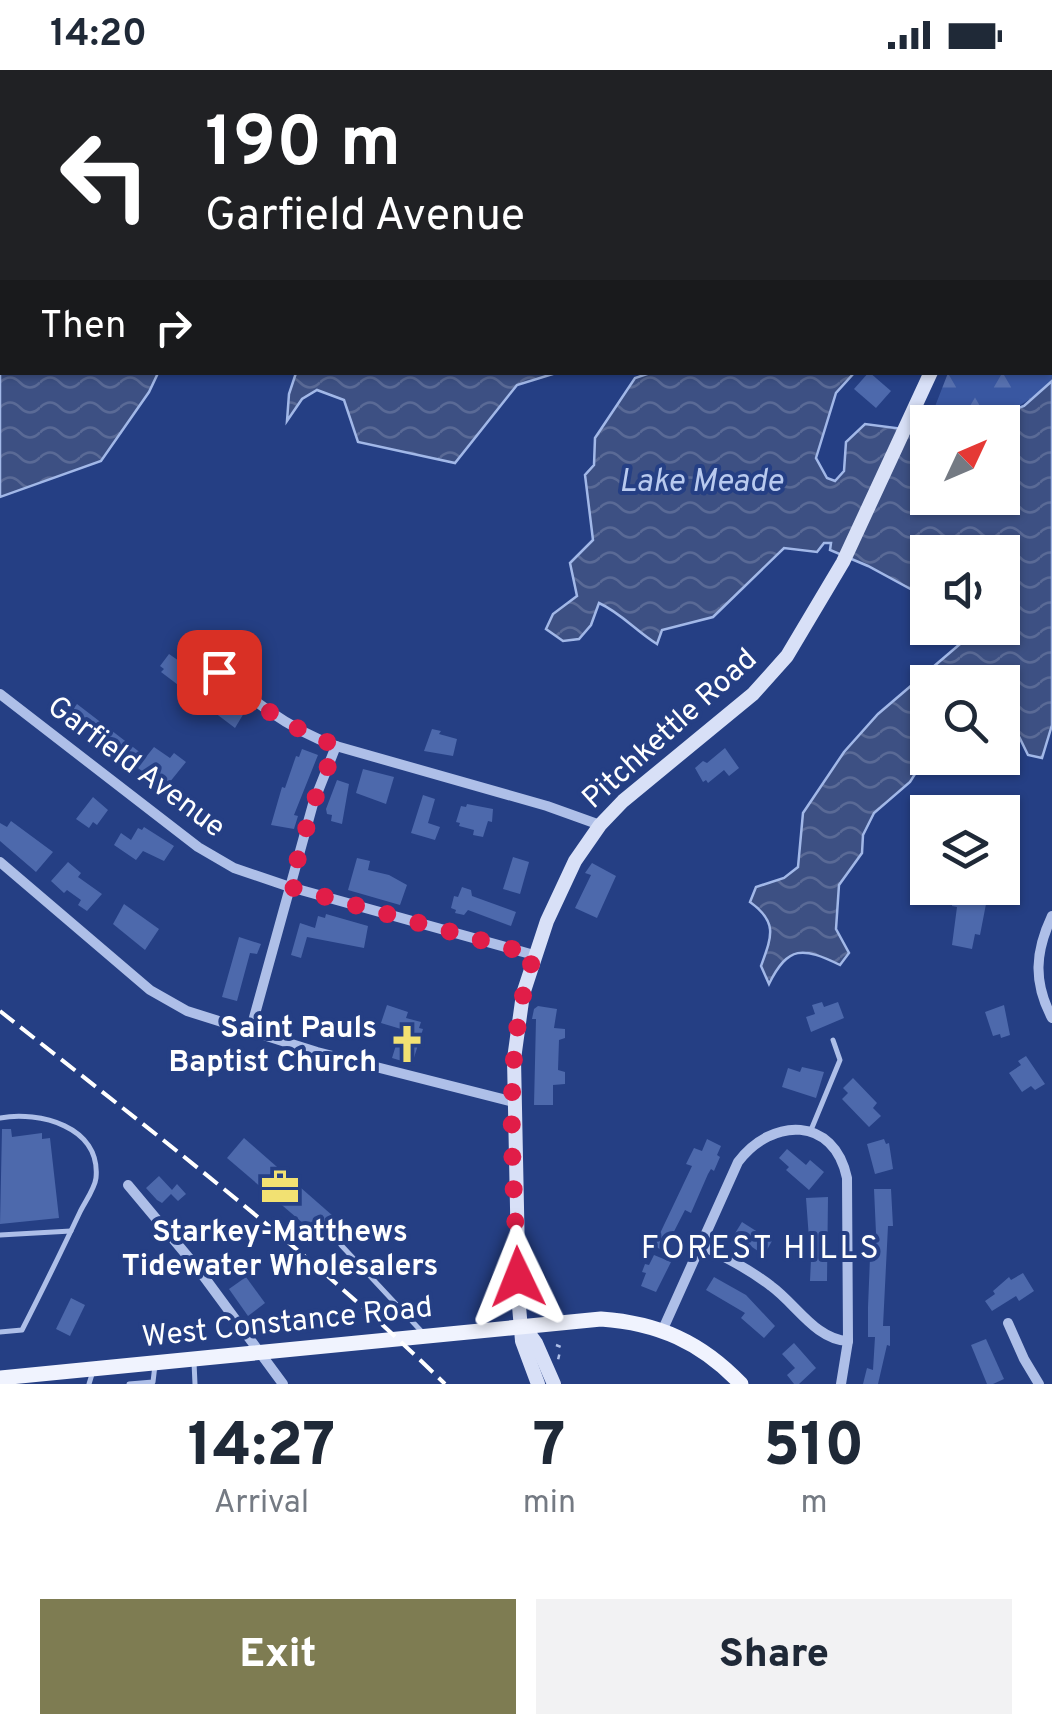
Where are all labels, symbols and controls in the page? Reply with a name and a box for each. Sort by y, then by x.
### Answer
text: 14:20 [50,11,147,60]
text: 190 m [205,102,401,191]
icon: left [40,110,170,240]
text: Garfield Avenue [205,189,525,246]
icon: right [146,300,201,355]
text: Then [40,303,126,352]
north arrow [910,405,1020,515]
map controls [910,405,1020,905]
water label: Lake Meade [619,463,784,503]
button: sound [910,535,1020,645]
pin [177,630,262,715]
street label: Pitchkettle Road [576,642,766,818]
icon: arrive [192,645,247,700]
button: search [910,665,1020,775]
street label: Garfield Avenue [39,689,232,847]
button: layers [910,795,1020,905]
place label: Saint Pauls Baptist Church [168,1011,377,1082]
church icon: Saint Pauls Baptist Church [386,1023,428,1065]
office icon: Starkey-Matthews Tidewater Wholesalers [259,1166,301,1208]
place label: Starkey-Matthews Tidewater Wholesalers [122,1215,438,1286]
position arrow [466,1225,570,1329]
district label: FOREST HILLS [641,1230,881,1270]
street label: West Constance Road [140,1290,434,1357]
text: 14:27 [188,1411,335,1487]
text: 7 [533,1411,566,1487]
text: 510 [764,1411,864,1487]
text: Arrival [214,1484,309,1524]
text: min [523,1484,576,1524]
text: m [800,1484,828,1524]
button: Exit [40,1599,516,1714]
button: Share [536,1599,1012,1714]

